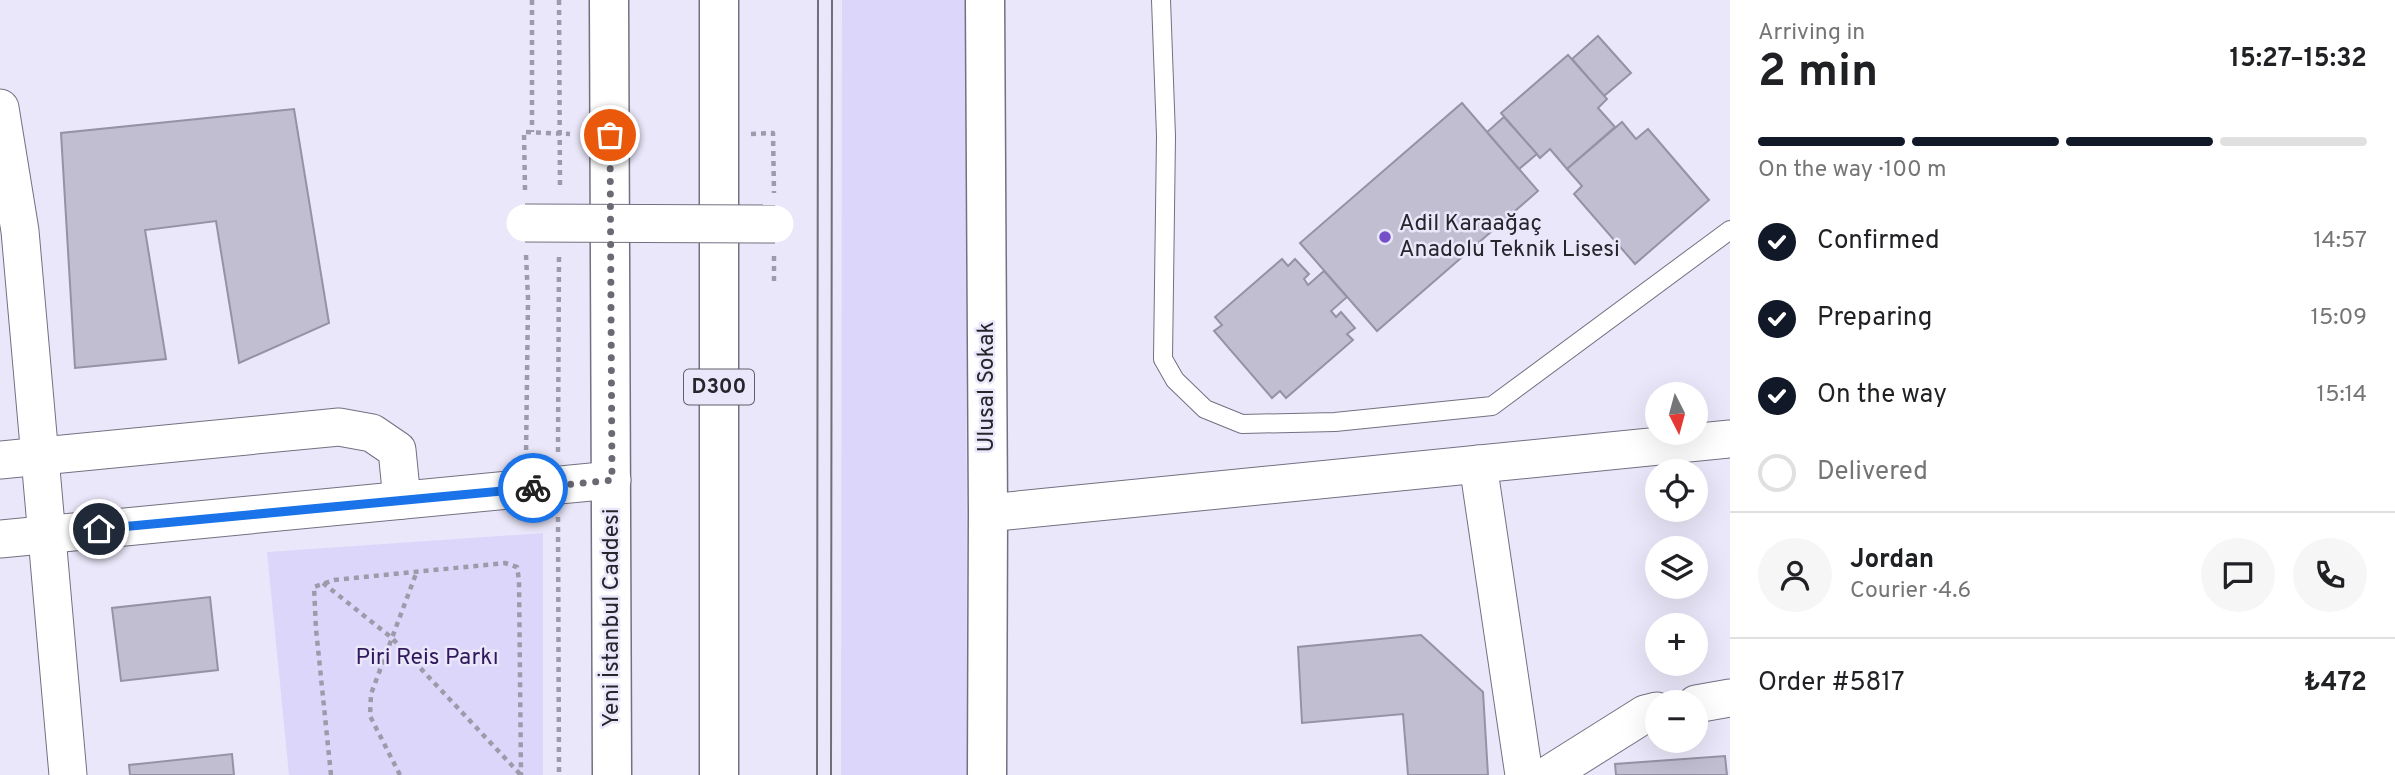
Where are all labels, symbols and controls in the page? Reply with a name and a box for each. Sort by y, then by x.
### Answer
text: Arriving in [1758,19,1865,48]
text: 15:27–15:32 [2230,43,2367,76]
text: 2 min [1758,44,1878,103]
pin [580,105,640,165]
icon: bag [591,116,629,154]
text: On the way · 100 m [1758,156,1947,185]
place label: Adil Karaağaç Anadolu Teknik Lisesi [1399,210,1620,265]
icon: check [1758,223,1796,261]
text: Confirmed [1817,225,1940,258]
text: 14:57 [2313,227,2367,256]
marker: Adil Karaağaç Anadolu Teknik Lisesi [1377,229,1393,245]
icon: check [1758,300,1796,338]
text: Preparing [1817,302,1932,335]
text: 15:09 [2310,304,2367,333]
street label: Ulusal Sokak [973,321,1002,453]
road number: D300 [684,370,754,404]
icon: check [1758,377,1796,415]
text: On the way [1817,379,1947,412]
text: 15:14 [2317,381,2367,410]
north arrow [1645,382,1708,444]
map controls [1645,382,1708,753]
courier [498,453,568,523]
text: Delivered [1817,456,1928,489]
button: locate [1645,459,1708,522]
icon: bike [514,469,552,507]
pin [69,499,129,559]
street label: Yeni İstanbul Caddesi [597,508,627,728]
icon: home [80,510,118,548]
button: layers [1645,536,1708,599]
button: person [1758,538,1832,612]
button: chat [2201,538,2275,612]
button: phone [2293,538,2367,612]
text: Jordan [1850,544,1934,577]
text: Courier · 4.6 [1850,577,1971,606]
button: + [1645,613,1708,676]
park label: Piri Reis Parkı [355,644,499,673]
text: Order #5817 [1758,667,1905,700]
text: ₺472 [2304,667,2367,700]
button: − [1645,690,1708,753]

